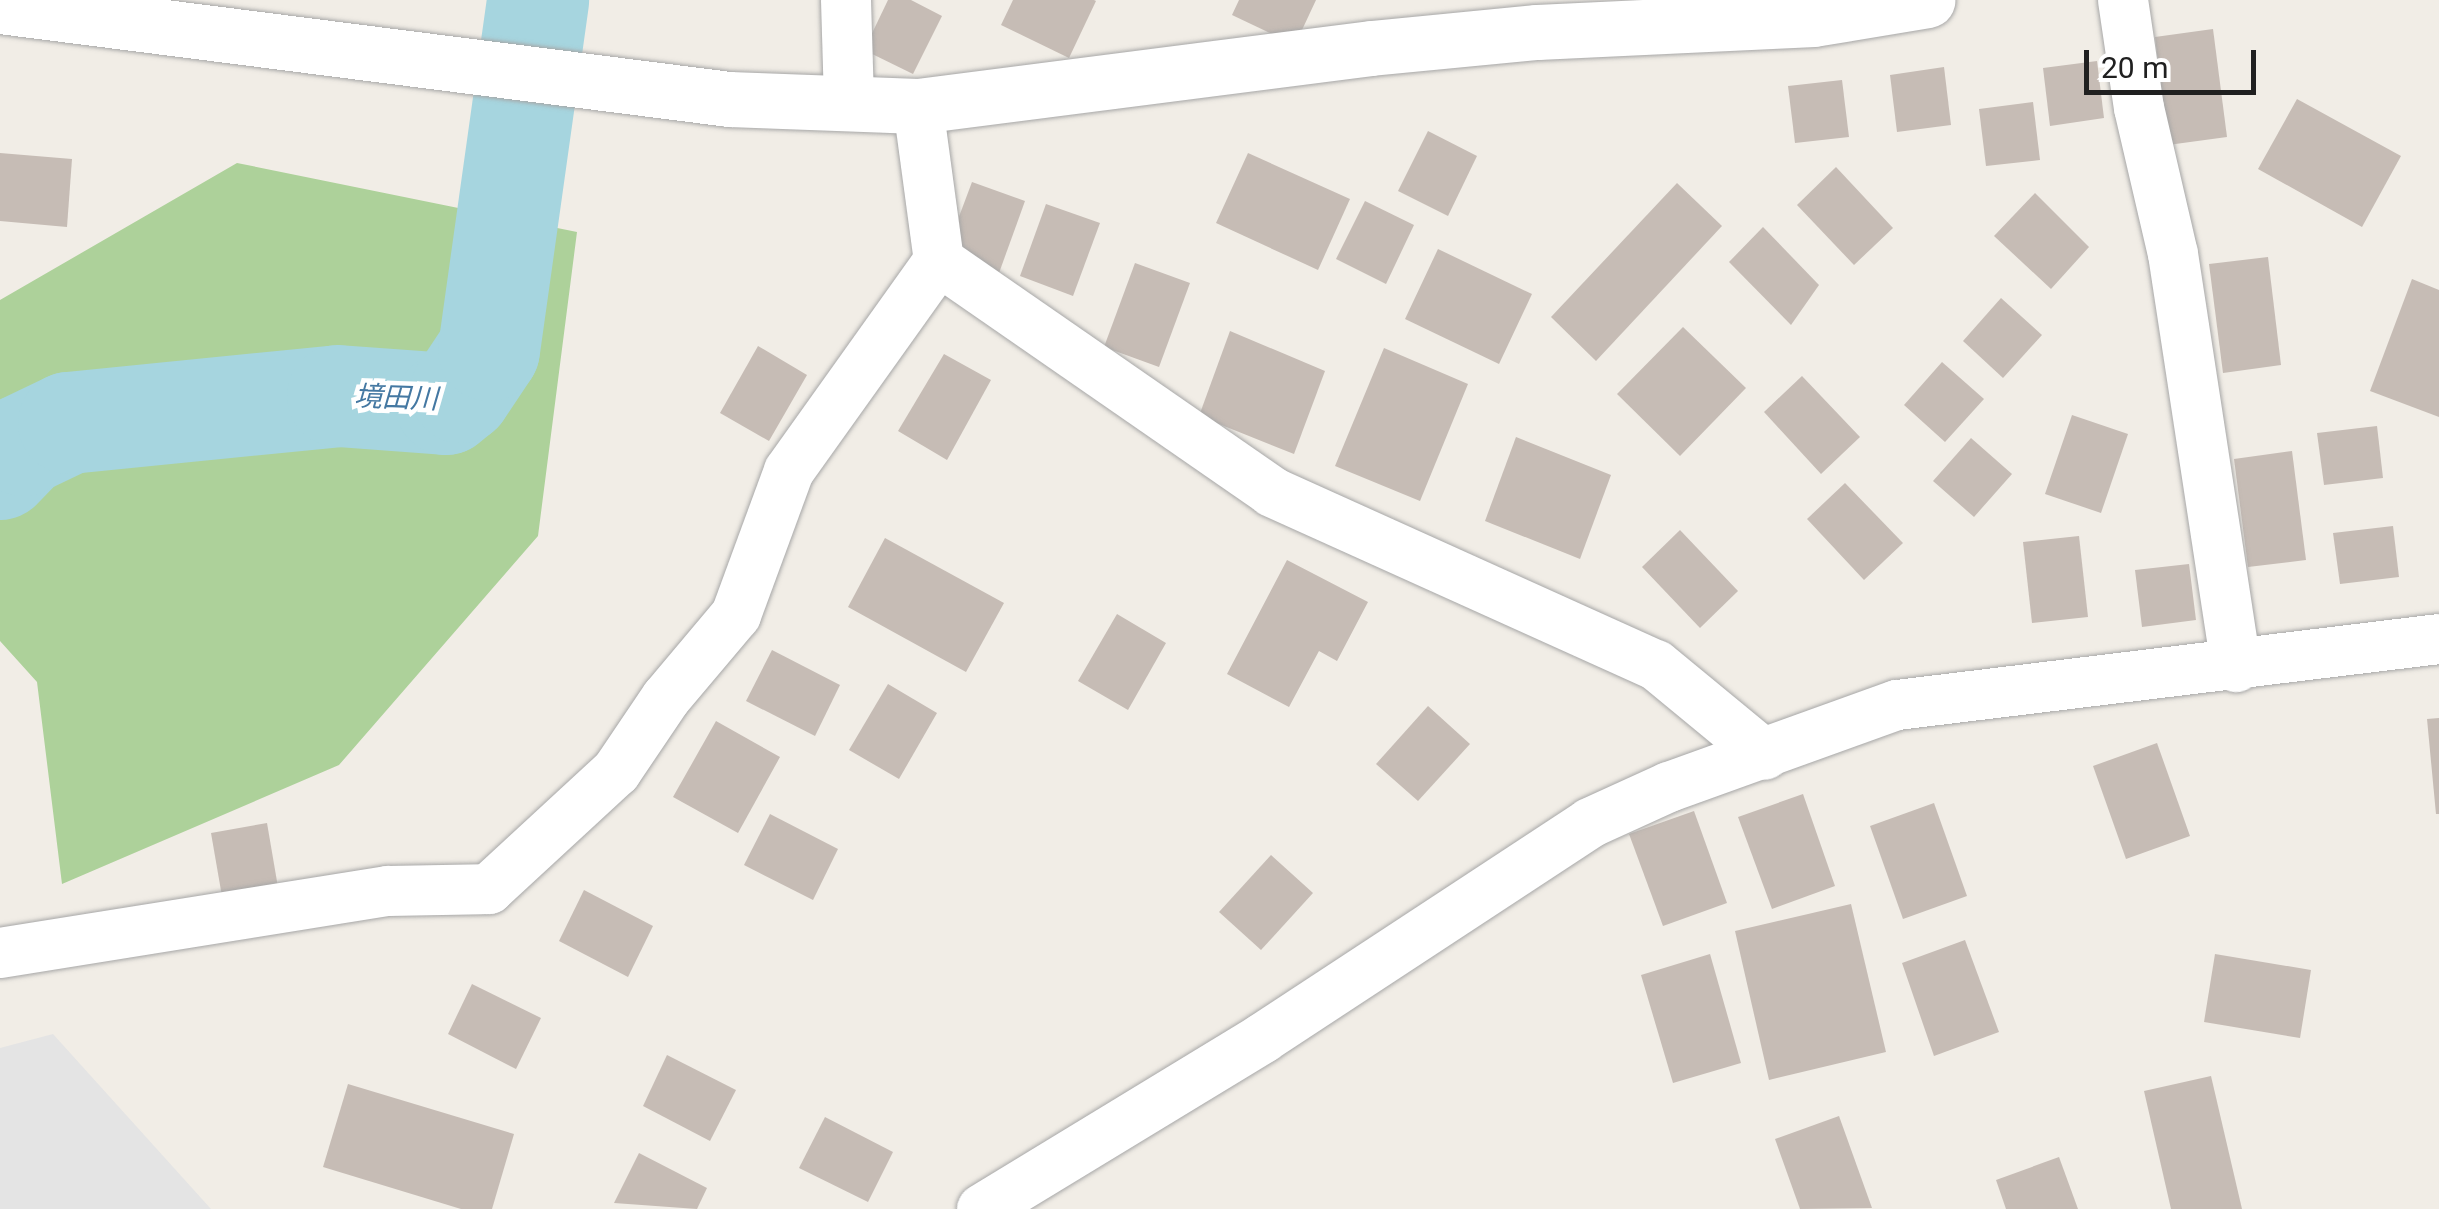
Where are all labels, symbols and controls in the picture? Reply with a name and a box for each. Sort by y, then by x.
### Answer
scale bar [2089,30,2262,92]
text: 20 m [2101,50,2168,85]
water label: 境田川 [353,380,439,416]

